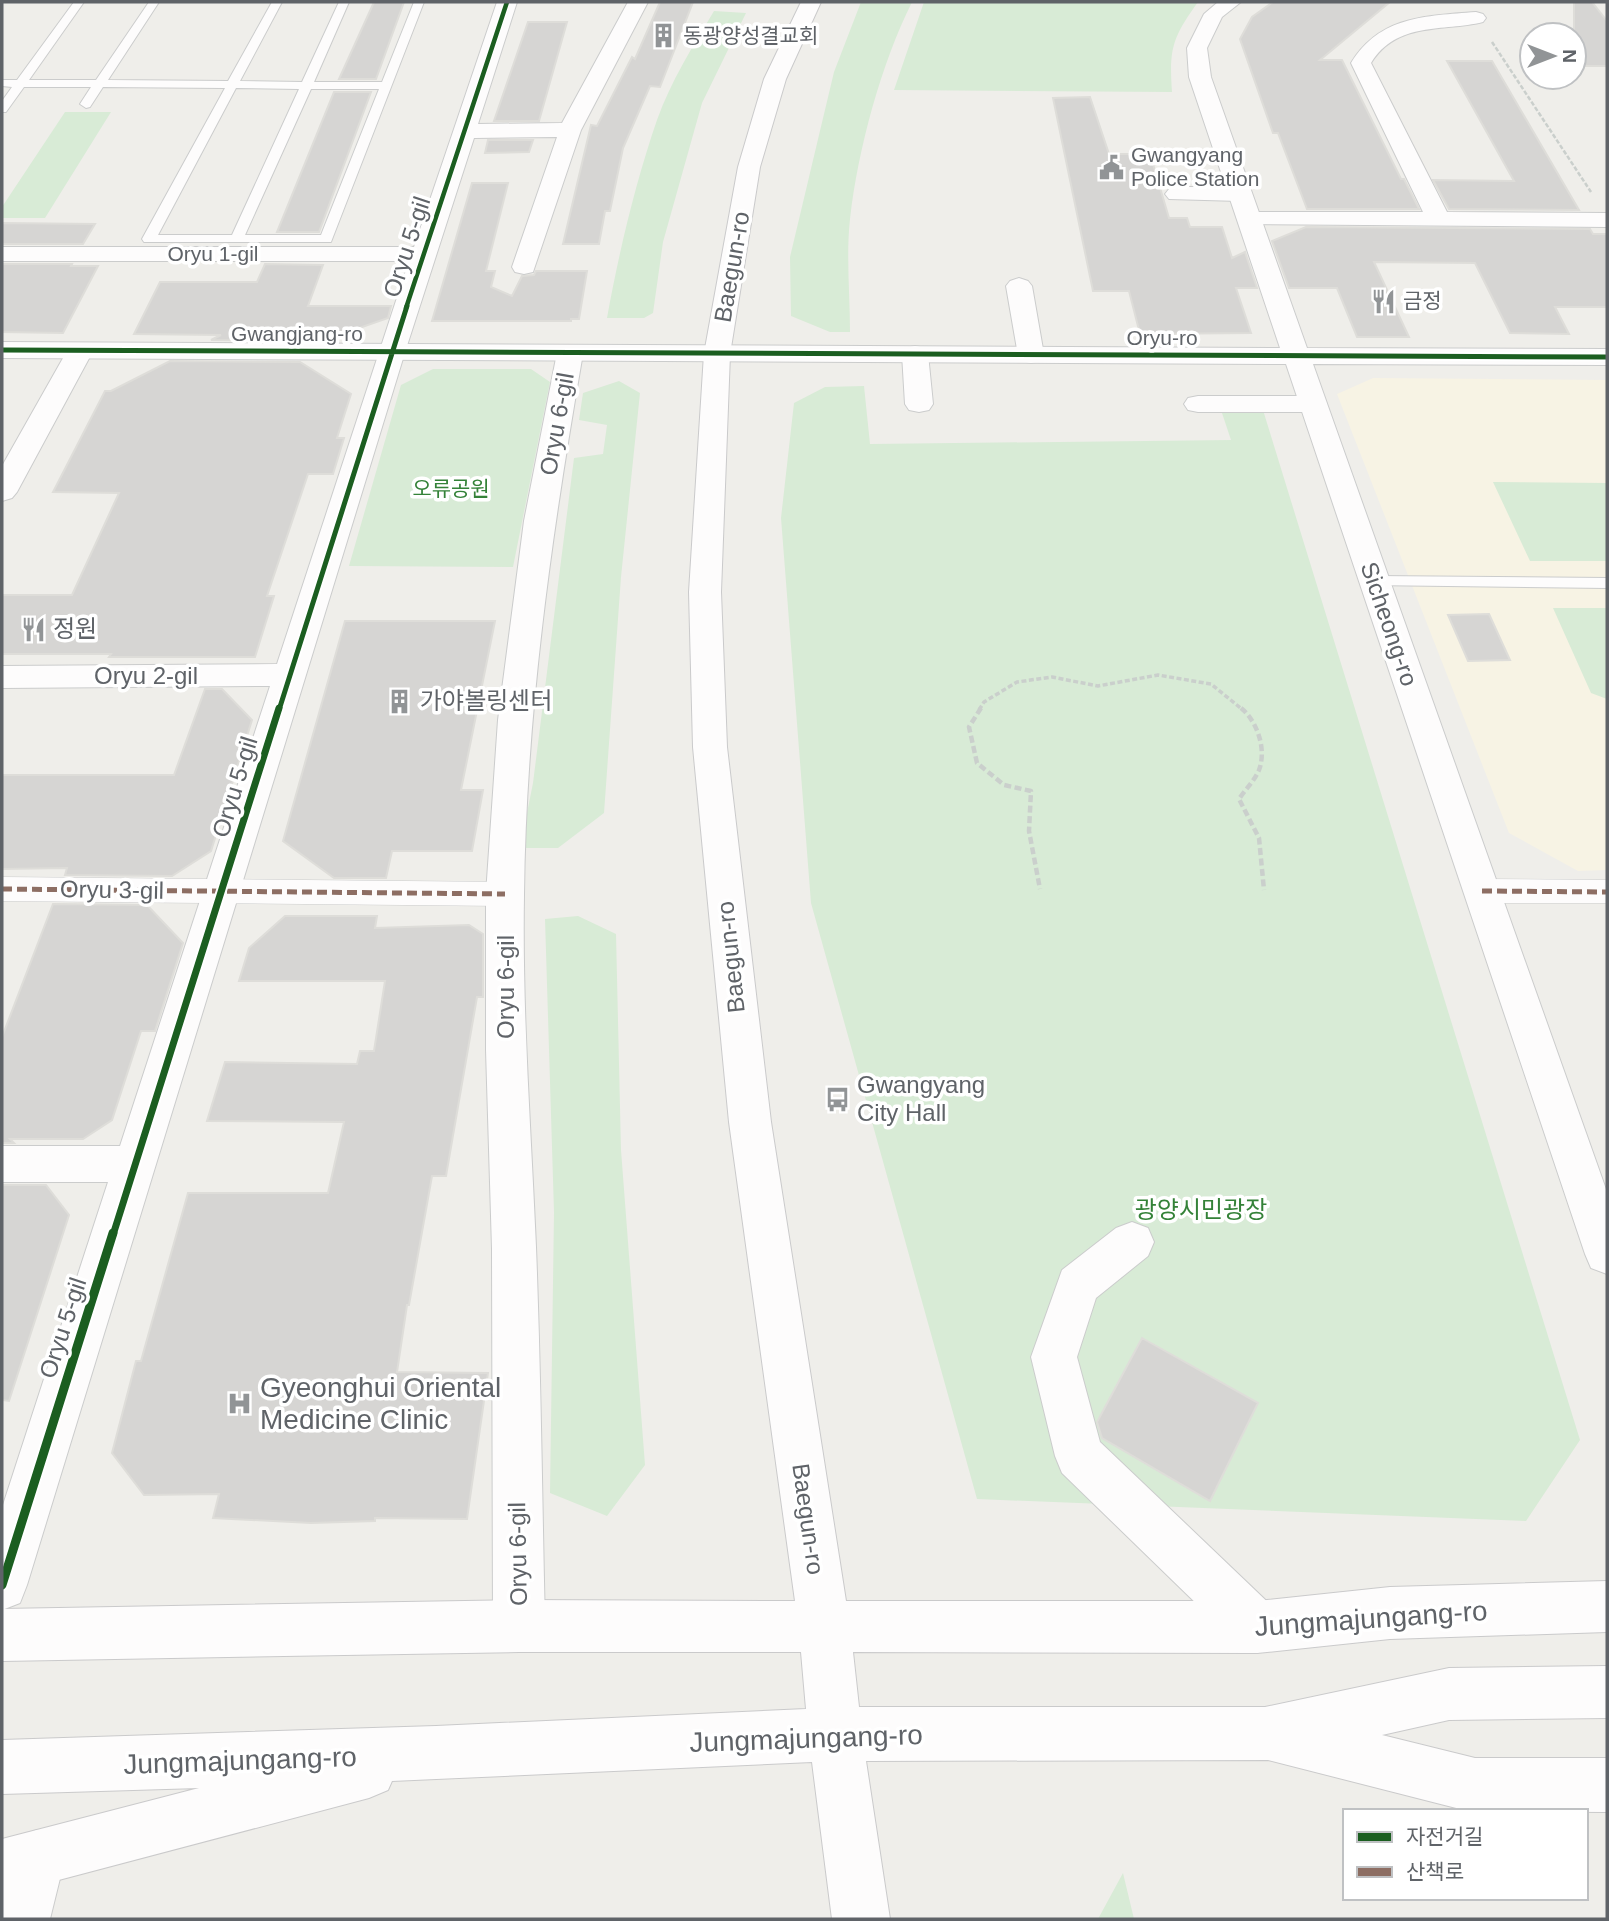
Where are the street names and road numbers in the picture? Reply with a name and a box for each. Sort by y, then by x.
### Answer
street label: Oryu 5-gil [378,193,435,300]
street label: Baegun-ro [708,209,755,324]
street label: Oryu 1-gil [167,242,259,265]
street label: Gwangjang-ro [231,322,363,345]
street label: Oryu-ro [1126,326,1198,349]
street label: Oryu 6-gil [534,370,579,477]
street label: Sicheong-ro [1356,558,1423,689]
street label: Oryu 2-gil [94,662,198,689]
street label: Oryu 5-gil [206,733,263,841]
street label: Oryu 3-gil [60,875,164,904]
street label: Baegun-ro [711,900,750,1014]
street label: Oryu 6-gil [492,935,519,1039]
street label: Oryu 5-gil [34,1274,91,1381]
street label: Baegun-ro [787,1462,830,1576]
street label: Oryu 6-gil [503,1502,532,1606]
street label: Jungmajungang-ro [1253,1595,1489,1642]
street label: Jungmajungang-ro [689,1719,923,1758]
street label: Jungmajungang-ro [123,1741,357,1780]

